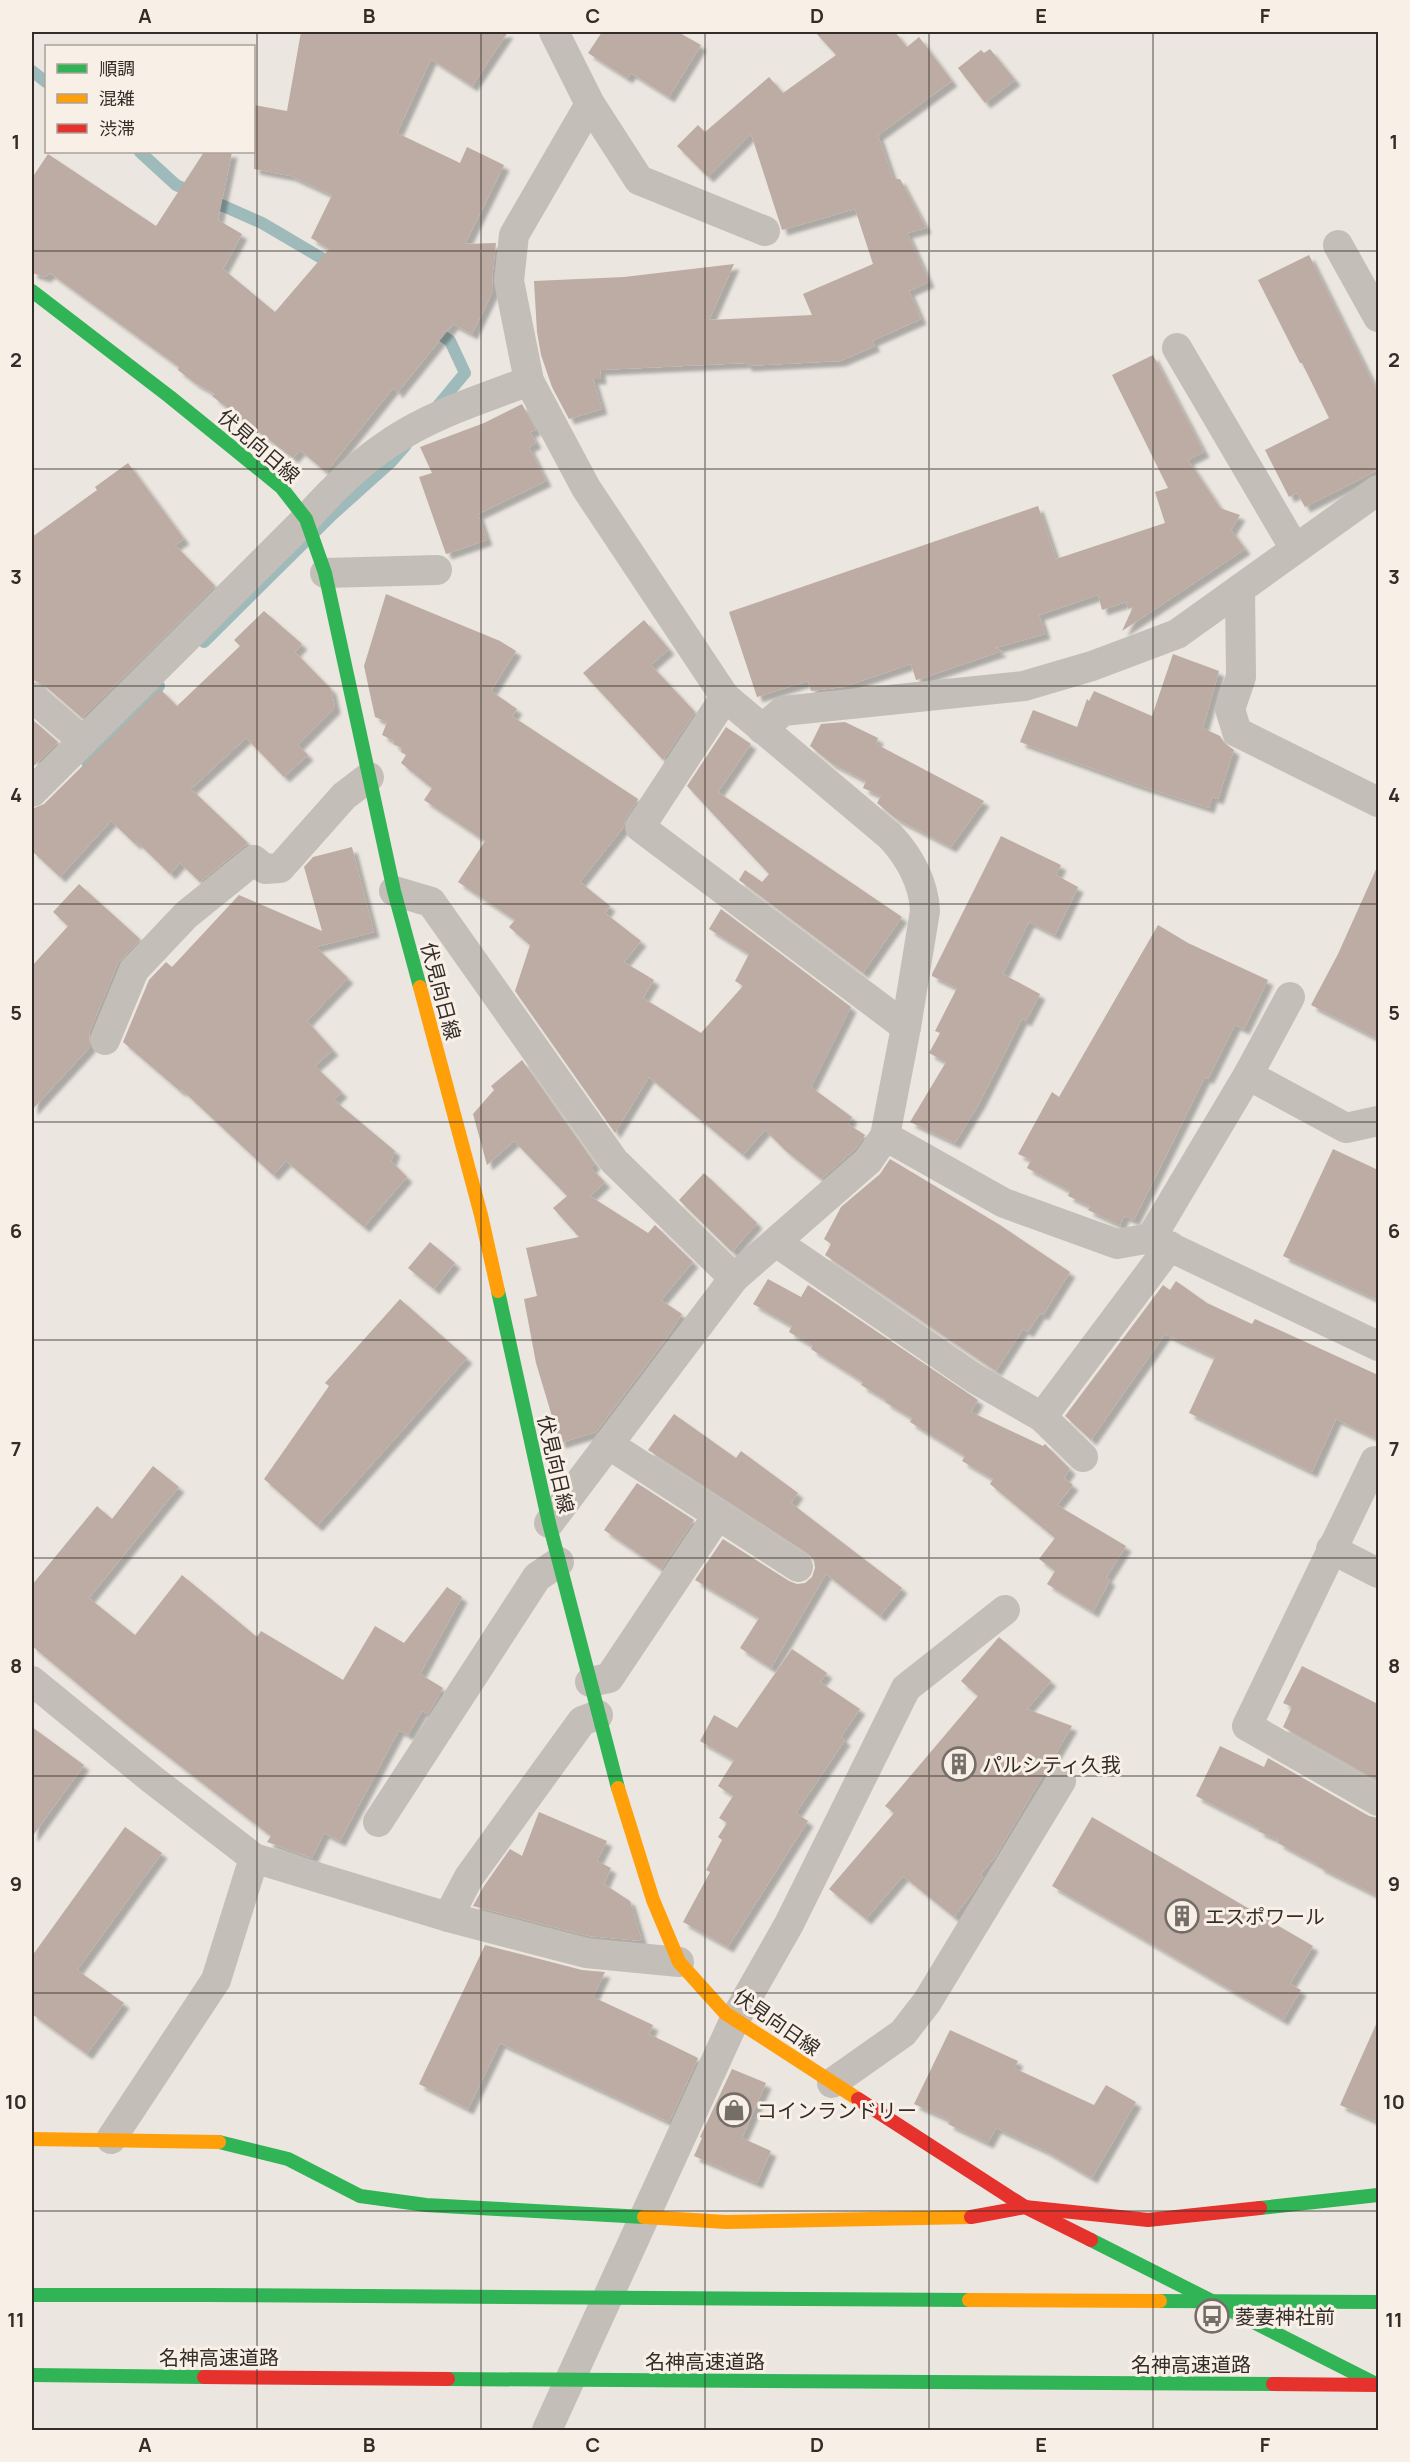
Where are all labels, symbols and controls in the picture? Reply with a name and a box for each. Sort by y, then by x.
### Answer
text: A [138,2,152,29]
text: B [363,2,376,29]
text: C [586,2,600,29]
text: D [810,2,824,29]
text: E [1035,2,1047,29]
text: F [1260,2,1271,29]
legend [45,45,255,153]
text: 順調 [99,56,135,80]
text: 混雑 [99,86,135,110]
text: 渋滞 [99,116,135,140]
text: 1 [12,128,20,155]
text: 1 [1390,128,1398,155]
text: 2 [10,346,22,373]
text: 2 [1388,346,1400,373]
street label: 伏見向日線 [212,403,306,489]
text: 3 [10,563,22,590]
text: 3 [1388,563,1400,590]
text: 4 [10,781,22,808]
text: 4 [1388,781,1400,808]
street label: 伏見向日線 [415,939,467,1043]
text: 5 [10,999,22,1026]
text: 5 [1388,999,1400,1026]
text: 6 [10,1217,22,1244]
text: 6 [1388,1217,1400,1244]
street label: 伏見向日線 [532,1412,580,1516]
text: 7 [11,1435,21,1462]
text: 7 [1389,1435,1399,1462]
text: 8 [10,1652,22,1679]
text: 8 [1388,1652,1400,1679]
building icon: パルシティ久我 [941,1746,977,1782]
place label: パルシティ久我 [982,1751,1121,1778]
text: 9 [10,1870,22,1897]
text: 9 [1388,1870,1400,1897]
building icon: エスポワール [1164,1898,1200,1934]
place label: エスポワール [1205,1903,1325,1930]
street label: 伏見向日線 [728,1982,826,2062]
text: 10 [5,2088,27,2115]
text: 10 [1383,2088,1405,2115]
shop icon: コインランドリー [716,2092,752,2128]
place label: コインランドリー [757,2097,917,2124]
bus stop icon: 菱妻神社前 [1194,2298,1230,2334]
place label: 菱妻神社前 [1235,2303,1335,2330]
text: 11 [7,2306,25,2333]
text: 11 [1385,2306,1403,2333]
street label: 名神高速道路 [159,2344,279,2371]
street label: 名神高速道路 [645,2348,765,2375]
street label: 名神高速道路 [1131,2351,1251,2378]
text: A [138,2431,152,2458]
text: B [363,2431,376,2458]
text: C [586,2431,600,2458]
text: D [810,2431,824,2458]
text: E [1035,2431,1047,2458]
text: F [1260,2431,1271,2458]

